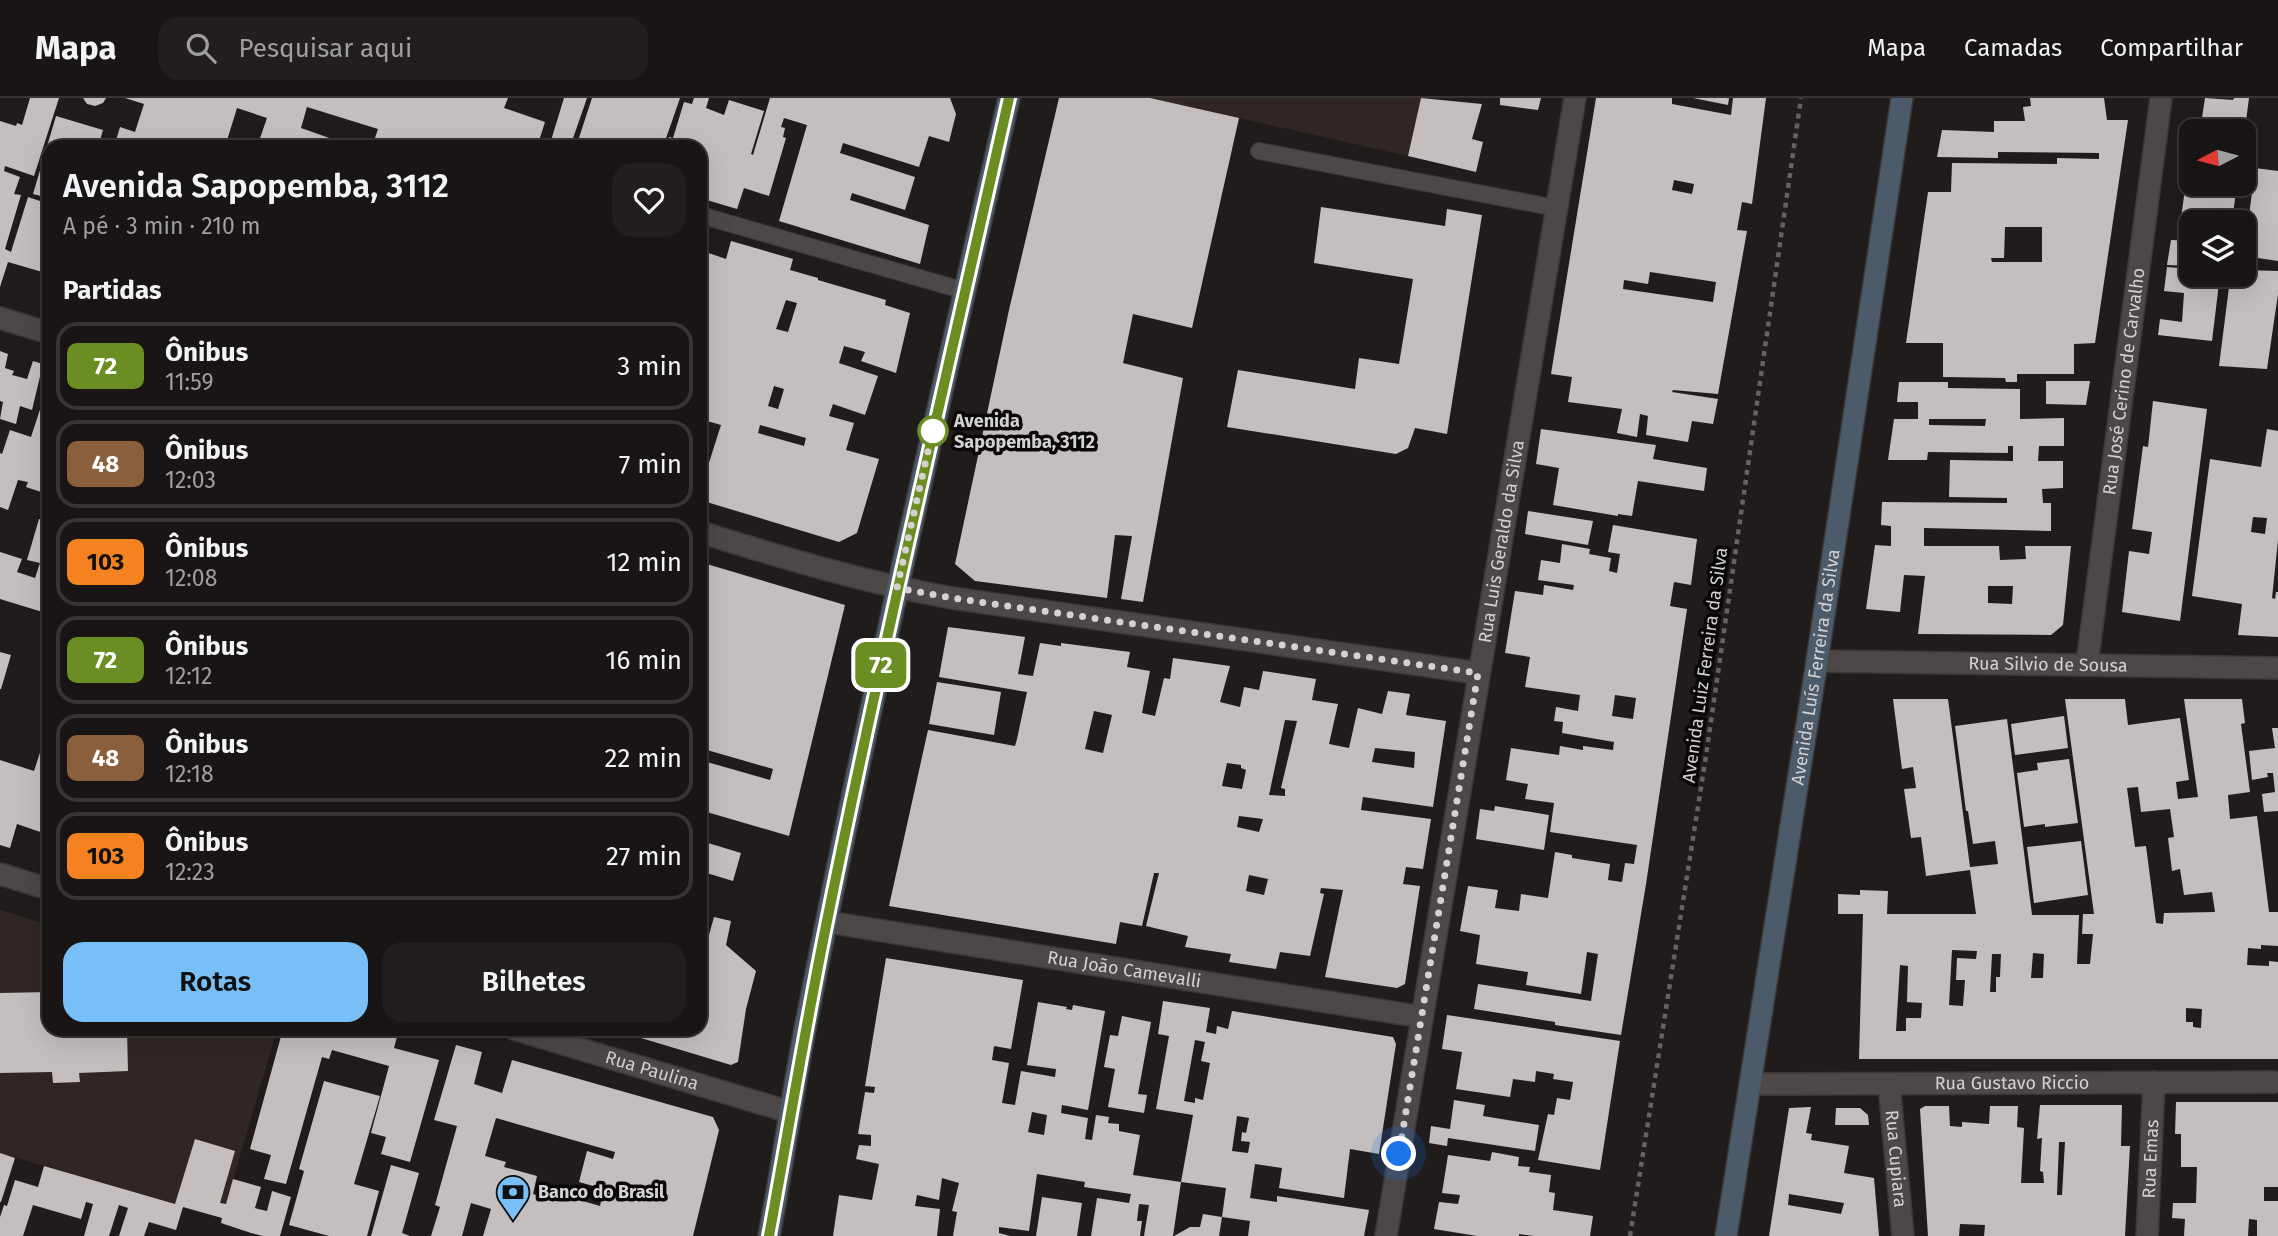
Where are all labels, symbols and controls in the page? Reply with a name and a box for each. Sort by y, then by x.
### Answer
search box [158,17,648,80]
text: Mapa [35,28,116,68]
icon: search [182,29,220,67]
text: Pesquisar aqui [238,33,412,64]
text: Mapa [1867,34,1926,62]
text: Camadas [1964,34,2062,62]
text: Compartilhar [2100,34,2243,62]
north arrow [2179,119,2256,196]
map controls [2179,119,2256,287]
button: heart [612,163,686,237]
text: Avenida Sapopemba, 3112 [63,166,449,206]
button: layers [2179,210,2256,287]
text: A pé · 3 min · 210 m [63,212,261,240]
street label: Rua José Cerino de Carvalho [2098,266,2150,496]
text: Partidas [63,275,161,306]
text: Ônibus [165,337,248,368]
text: 3 min [617,351,682,382]
text: 72 [94,352,117,380]
text: 11:59 [165,368,213,396]
place label: Avenida Sapopemba, 3112 [953,410,1095,453]
marker: Avenida Sapopemba, 3112 [918,416,948,446]
text: Ônibus [165,435,248,466]
street label: Rua Luis Geraldo da Silva [1474,438,1529,645]
text: 7 min [619,449,682,480]
text: 48 [92,450,119,478]
text: 12:03 [165,466,216,494]
text: Ônibus [165,533,248,564]
street label: Avenida Luiz Ferreira da Silva [1678,546,1732,784]
text: 12 min [606,547,682,578]
text: 103 [87,548,124,576]
street label: Avenida Luís Ferreira da Silva [1787,548,1845,786]
text: 12:08 [165,564,217,592]
text: Ônibus [165,631,248,662]
line badge: 72 [850,642,912,688]
text: 16 min [605,645,682,676]
text: 72 [94,646,117,674]
text: 72 [869,651,893,679]
street label: Rua Silvio de Sousa [1968,652,2128,677]
text: 12:12 [165,662,212,690]
text: Ônibus [165,729,248,760]
text: 22 min [605,743,682,774]
text: 48 [92,744,119,772]
text: 12:18 [165,760,214,788]
text: Ônibus [165,827,248,858]
text: 27 min [606,841,682,872]
text: 103 [87,842,124,870]
text: 12:23 [165,858,215,886]
button: Rotas [63,942,368,1022]
button: Bilhetes [382,942,686,1022]
street label: Rua João Camevalli [1046,946,1203,993]
street label: Rua Paulina [603,1046,701,1095]
street label: Rua Gustavo Riccio [1935,1072,2089,1094]
street label: Rua Cupiara [1880,1109,1911,1208]
street label: Rua Emas [2138,1119,2163,1199]
your location [1381,1136,1416,1171]
bank icon: Banco do Brasil [494,1173,532,1222]
place label: Banco do Brasil [538,1181,665,1203]

